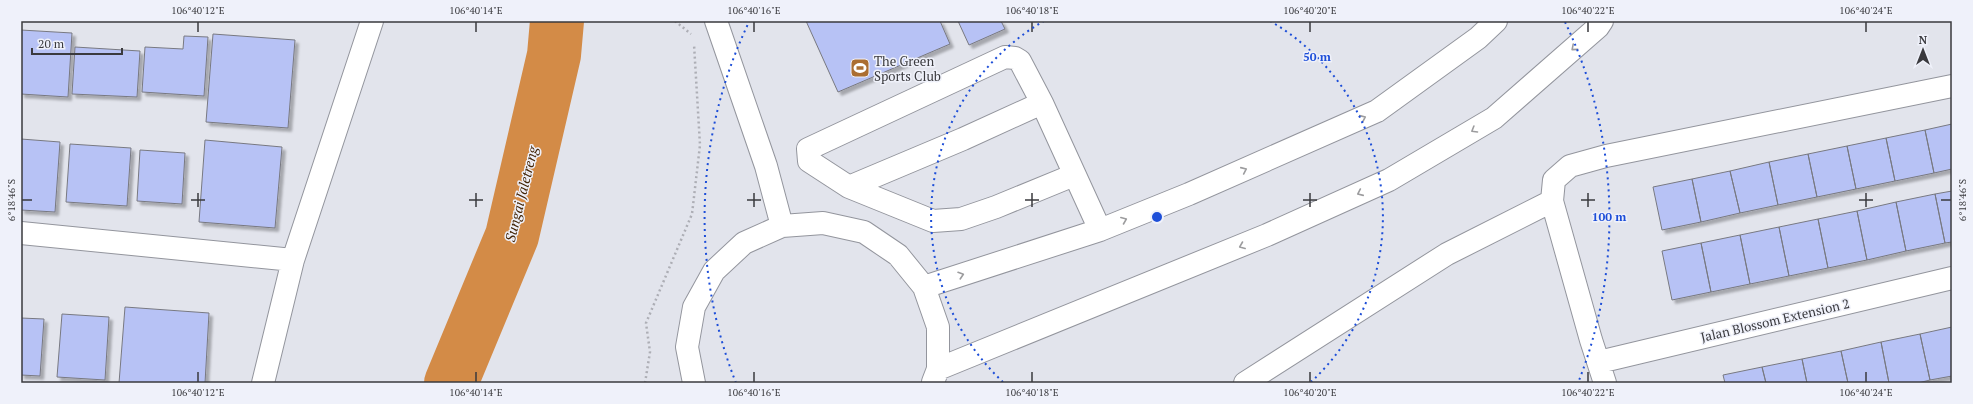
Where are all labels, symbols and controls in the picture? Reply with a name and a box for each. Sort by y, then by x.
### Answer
text: 106°40'12"E [171,4,225,17]
text: 106°40'14"E [449,4,503,17]
text: 106°40'16"E [727,4,781,17]
text: 106°40'18"E [1005,4,1059,17]
text: 106°40'20"E [1283,4,1337,17]
text: 106°40'22"E [1561,4,1615,17]
text: 106°40'24"E [1839,4,1893,17]
scale bar [32,30,122,56]
north arrow [1903,30,1943,70]
text: N [1919,33,1928,47]
text: 20 m [38,36,65,51]
one-way arrow [1571,43,1579,50]
text: 50 m [1303,49,1331,64]
place label: The Green Sports Club [874,52,941,85]
sports icon: The Green Sports Club [849,57,871,79]
one-way arrow [1359,114,1366,122]
one-way arrow [1471,126,1478,133]
water label: Sungai Jaletreng [500,143,542,244]
one-way arrow [1239,167,1247,175]
text: 6°18'46"S [5,179,18,221]
text: 6°18'46"S [1956,179,1969,221]
one-way arrow [1357,189,1364,197]
text: 100 m [1592,209,1626,224]
centre of rings [1150,210,1164,224]
one-way arrow [1120,217,1127,225]
one-way arrow [1238,241,1245,249]
one-way arrow [957,271,964,280]
street label: Jalan Blossom Extension 2 [1699,294,1851,346]
text: 106°40'12"E [171,386,225,399]
text: 106°40'14"E [449,386,503,399]
text: 106°40'16"E [727,386,781,399]
text: 106°40'18"E [1005,386,1059,399]
text: 106°40'20"E [1283,386,1337,399]
text: 106°40'22"E [1561,386,1615,399]
text: 106°40'24"E [1839,386,1893,399]

